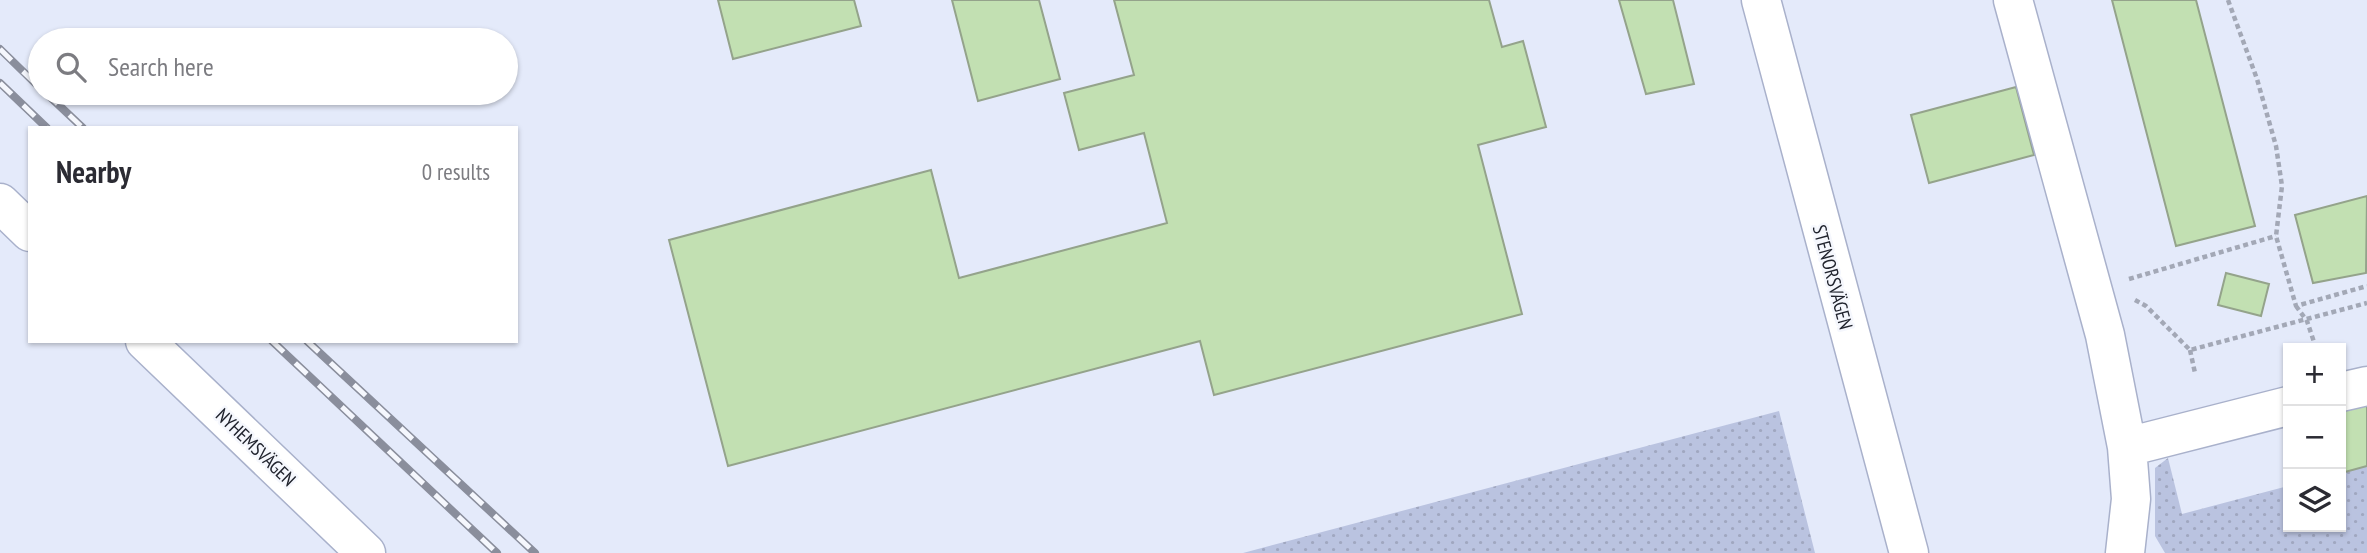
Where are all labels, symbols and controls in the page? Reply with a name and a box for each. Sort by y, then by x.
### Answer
search box [28,28,518,105]
icon: search [52,48,90,86]
text: Search here [108,50,214,83]
text: Nearby [56,152,131,191]
text: 0 results [422,157,490,186]
street label: STENORSVÄGEN [1808,222,1858,332]
map controls [2283,343,2346,532]
button: + [2283,343,2346,406]
street label: NYHEMSVÄGEN [211,403,301,491]
button: − [2283,406,2346,469]
button: layers [2283,469,2346,532]

